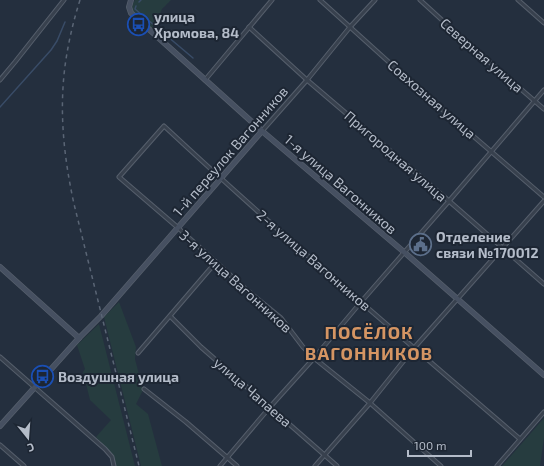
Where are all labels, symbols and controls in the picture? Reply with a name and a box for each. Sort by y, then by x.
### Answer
place label: улица Хромова, 84 [154,8,239,41]
bus stop icon: улица Хромова, 84 [125,11,151,37]
street label: Северная улица [437,14,527,96]
street label: Совхозная улица [384,56,480,142]
street label: 1-й переулок Вагонников [169,83,291,219]
street label: Пригородная улица [341,107,451,205]
street label: 1-я улица Вагонников [281,131,401,237]
street label: 2-я улица Вагонников [253,206,375,314]
street label: 3-я улица Вагонников [176,226,296,336]
place label: Отделение связи №170012 [436,228,539,261]
public building icon: Отделение связи №170012 [407,231,433,257]
district label: ПОСЁЛОК ВАГОННИКОВ [305,321,433,364]
street label: улица Чапаева [211,354,295,430]
bus stop icon: Воздушная улица [29,363,55,389]
place label: Воздушная улица [58,368,179,385]
north arrow [8,418,48,458]
scale bar [408,432,471,458]
text: 100 m [414,438,446,452]
text: С [26,441,36,455]

